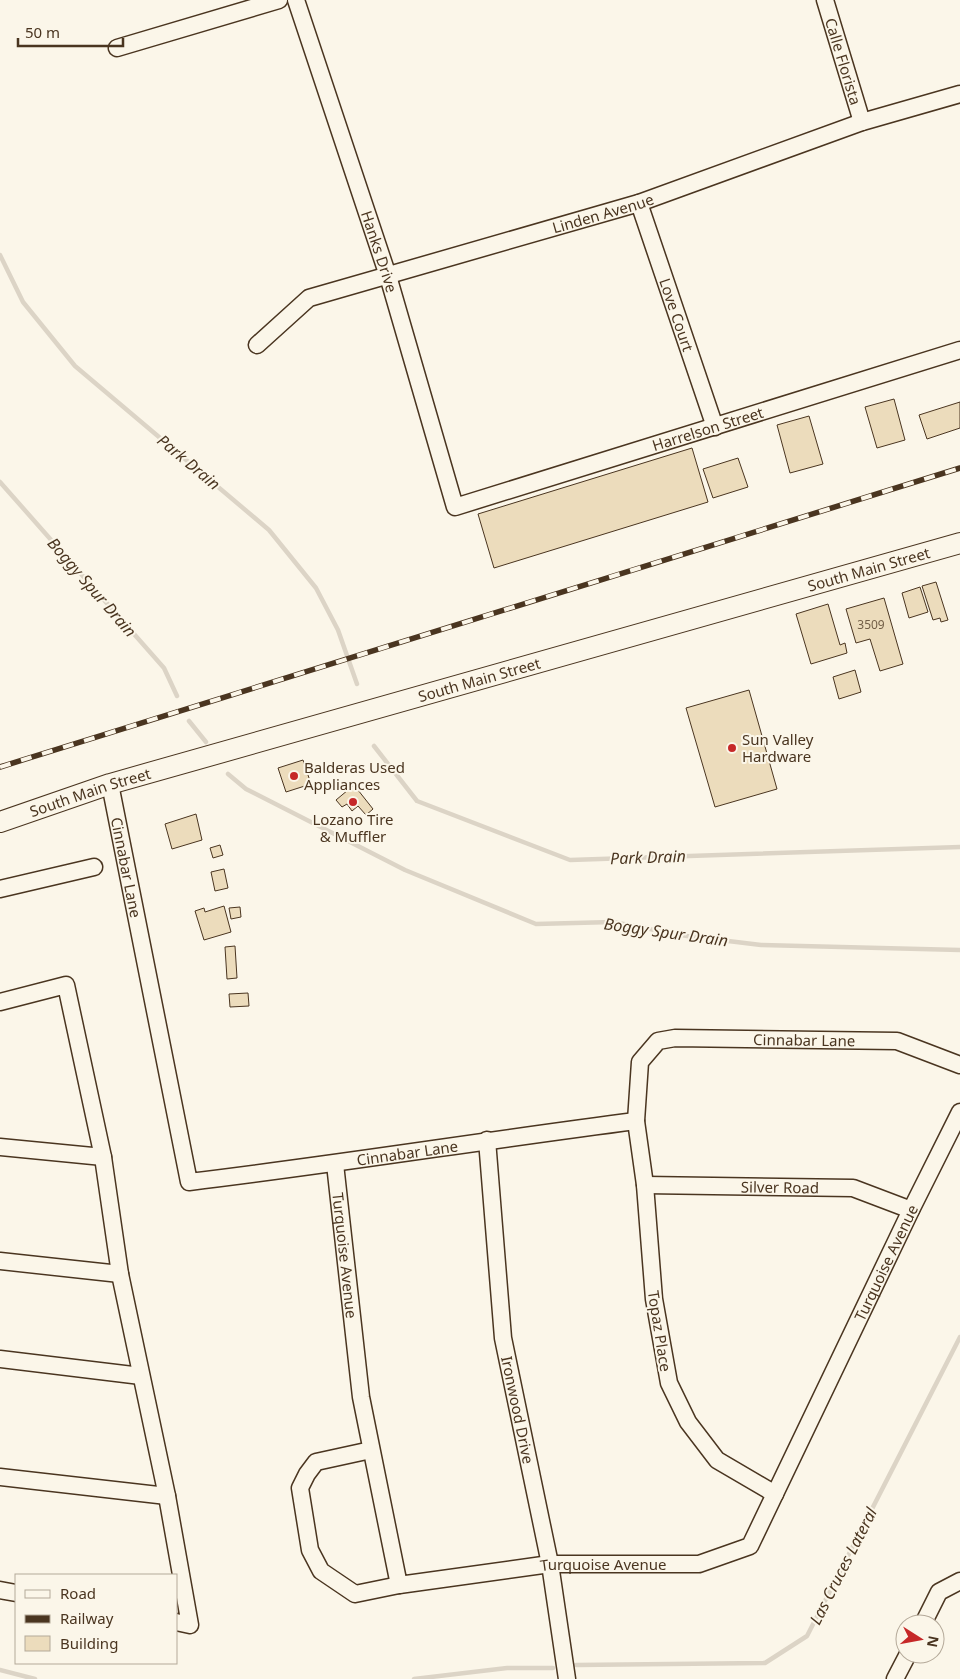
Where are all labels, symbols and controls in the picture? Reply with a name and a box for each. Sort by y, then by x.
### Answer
scale bar [18,15,122,47]
street label: Calle Florista [821,15,866,107]
text: 50 m [25,22,60,42]
street label: Linden Avenue [550,189,656,237]
street label: Hanks Drive [357,208,402,295]
street label: Love Court [655,275,699,355]
street label: Harrelson Street [650,402,766,455]
water label: Park Drain [153,429,225,495]
water label: Boggy Spur Drain [43,533,141,641]
street label: South Main Street [805,542,933,596]
house number: 3509 [857,616,885,633]
street label: South Main Street [416,652,543,706]
place label: Sun Valley Hardware [742,729,814,766]
marker: Sun Valley Hardware [726,742,738,754]
place label: Balderas Used Appliances [304,757,405,794]
street label: South Main Street [27,763,153,821]
marker: Balderas Used Appliances [288,770,300,782]
marker: Lozano Tire & Muffler [347,796,359,808]
place label: Lozano Tire & Muffler [312,809,394,846]
street label: Cinnabar Lane [107,815,146,919]
water label: Park Drain [610,845,686,869]
water label: Boggy Spur Drain [603,912,729,952]
street label: Cinnabar Lane [753,1029,855,1050]
street label: Cinnabar Lane [355,1136,459,1170]
street label: Silver Road [741,1176,819,1198]
street label: Turquoise Avenue [328,1191,362,1319]
street label: Turquoise Avenue [849,1201,922,1324]
street label: Topaz Place [644,1289,676,1373]
street label: Ironwood Drive [497,1354,539,1465]
water label: Las Cruces Lateral [804,1503,882,1628]
street label: Turquoise Avenue [539,1554,667,1575]
legend [15,1574,178,1664]
text: Road [60,1583,96,1603]
text: Railway [60,1608,114,1628]
north arrow [895,1614,945,1664]
text: Building [60,1633,118,1653]
text: N [923,1634,944,1649]

